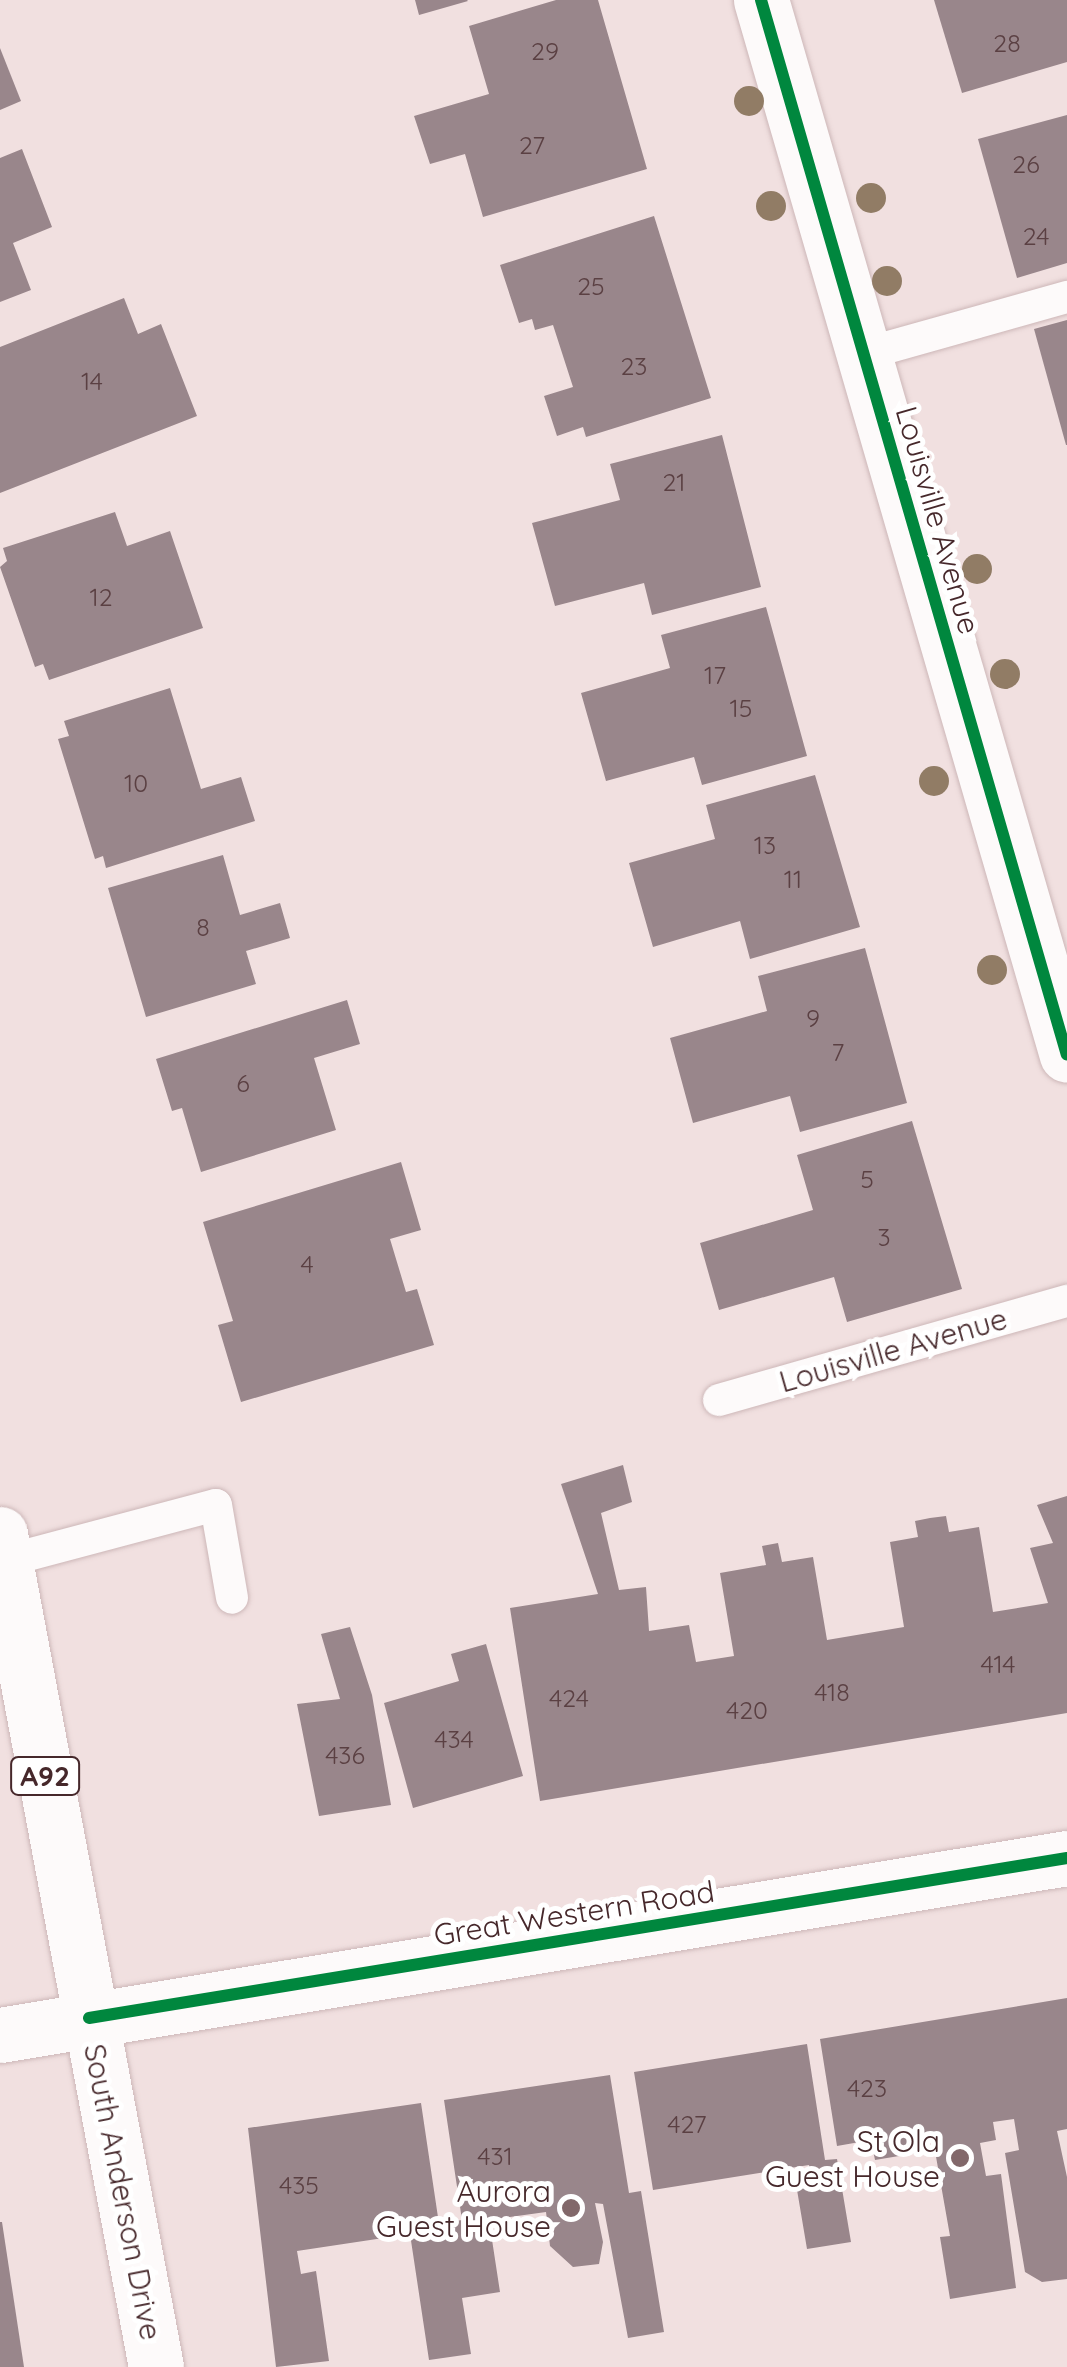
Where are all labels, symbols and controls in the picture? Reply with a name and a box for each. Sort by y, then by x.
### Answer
house number: 28 [993,28,1021,58]
house number: 29 [531,36,559,66]
house number: 27 [519,130,545,160]
house number: 26 [1012,149,1040,179]
house number: 24 [1023,221,1049,251]
house number: 25 [577,271,605,301]
house number: 23 [621,351,647,381]
house number: 14 [81,366,103,396]
street label: Louisville Avenue [888,402,988,638]
house number: 21 [662,467,686,497]
house number: 12 [89,582,113,612]
house number: 17 [704,660,726,690]
house number: 15 [730,693,752,723]
house number: 10 [124,768,148,798]
house number: 13 [754,830,776,860]
house number: 11 [784,864,802,894]
house number: 8 [196,912,210,942]
house number: 9 [806,1003,820,1033]
house number: 7 [832,1037,844,1067]
house number: 6 [236,1068,250,1098]
house number: 5 [860,1164,874,1194]
house number: 3 [877,1222,891,1252]
house number: 4 [300,1249,314,1279]
street label: Louisville Avenue [775,1300,1011,1400]
house number: 414 [980,1649,1016,1679]
house number: 418 [814,1677,850,1707]
house number: 424 [549,1683,589,1713]
house number: 420 [726,1695,768,1725]
house number: 434 [434,1724,474,1754]
house number: 436 [325,1740,365,1770]
road number: A92 [10,1753,80,1799]
street label: Great Western Road [431,1873,717,1953]
street label: South Anderson Drive [77,2041,169,2343]
house number: 423 [847,2073,887,2103]
house number: 427 [667,2109,707,2139]
place label: St Ola Guest House [765,2123,940,2194]
house number: 431 [477,2141,513,2171]
marker: St Ola Guest House [949,2147,971,2169]
house number: 435 [279,2170,319,2200]
place label: Aurora Guest House [376,2173,551,2244]
marker: Aurora Guest House [560,2197,582,2219]

